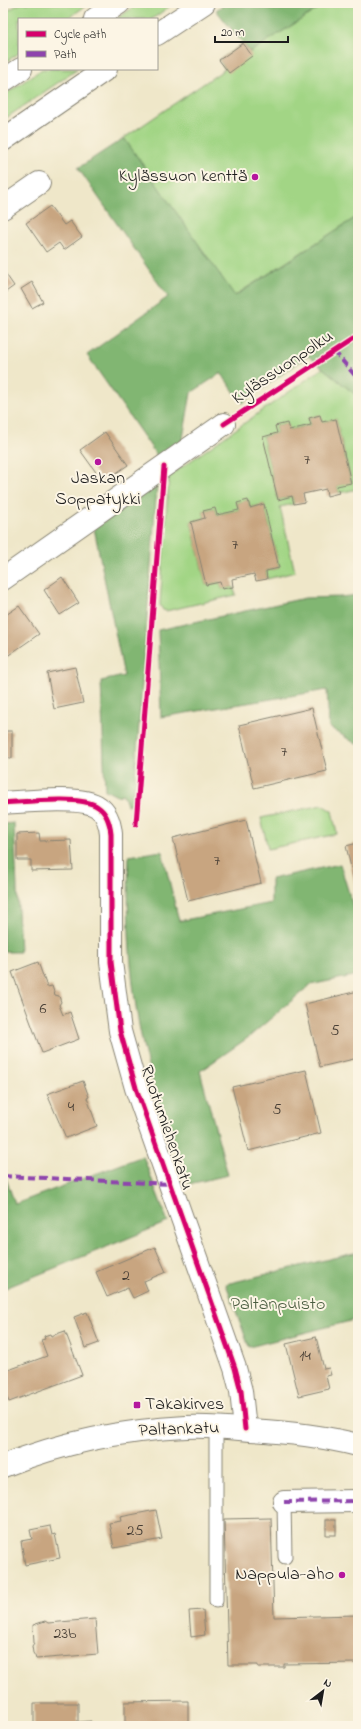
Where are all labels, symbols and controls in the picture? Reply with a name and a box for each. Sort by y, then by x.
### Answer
legend [18,18,158,70]
scale bar [215,18,288,44]
text: 20 m [221,24,244,42]
text: Cycle path [54,26,106,45]
text: Path [54,46,77,64]
place label: Kylässuon kenttä [119,164,247,190]
marker: Kylässuon kenttä [250,172,260,182]
street label: Kylässuonpolku [227,324,339,412]
house number: 7 [304,448,311,472]
marker: Jaskan Soppatykki [93,457,103,467]
place label: Jaskan Soppatykki [55,466,141,513]
house number: 7 [232,533,239,557]
house number: 7 [281,740,288,764]
house number: 7 [214,849,221,873]
house number: 6 [39,997,47,1021]
house number: 5 [330,1019,340,1043]
street label: Ruotumiehenkatu [132,1062,200,1194]
house number: 4 [68,1095,75,1119]
house number: 5 [272,1098,282,1122]
house number: 2 [122,1264,130,1288]
park label: Paltanpuisto [231,1292,325,1318]
house number: 14 [299,1344,311,1368]
place label: Takakirves [145,1392,224,1418]
marker: Takakirves [132,1400,142,1410]
street label: Paltankatu [138,1416,220,1444]
house number: 25 [126,1519,144,1543]
place label: Nappula-aho [235,1562,334,1588]
marker: Nappula-aho [337,1570,347,1580]
house number: 23b [53,1622,77,1646]
north arrow [303,1671,343,1711]
text: N [320,1675,335,1692]

